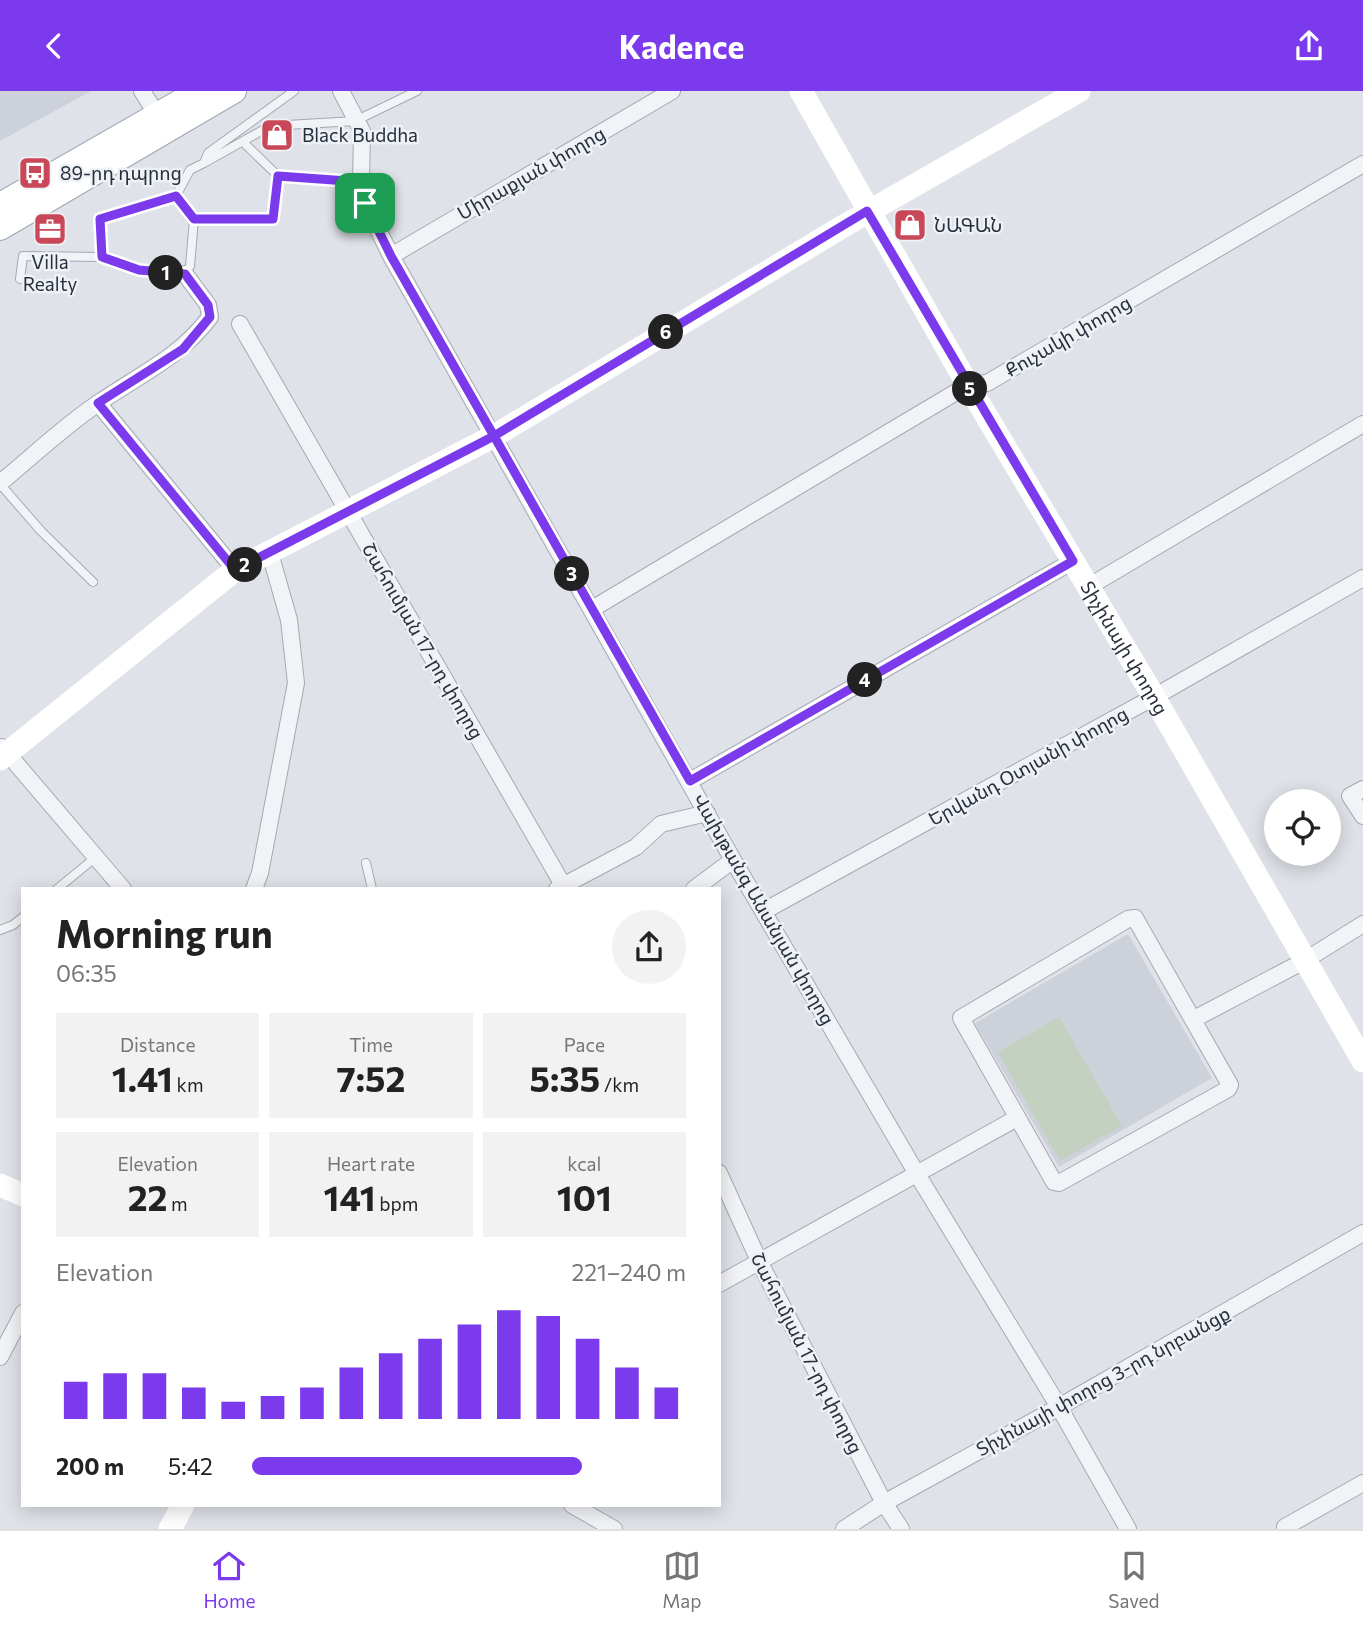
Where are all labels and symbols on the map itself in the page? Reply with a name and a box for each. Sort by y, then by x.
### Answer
shop icon: Black Buddha [258,116,296,154]
street label: Միրաքյան փողոց [453,121,609,225]
place label: Black Buddha [302,123,418,146]
bus stop icon: 89-րդ դպրոց [16,154,54,192]
place label: 89-րդ դպրոց [60,161,182,185]
pin [335,173,395,233]
shop icon: ՆԱԳԱՆ [891,206,929,244]
office icon: Villa Realty [31,210,69,248]
place label: ՆԱԳԱՆ [934,213,1002,236]
place label: Villa Realty [23,250,77,295]
pin: 1 [148,255,184,291]
street label: Քուչակի փողոց [1001,290,1135,382]
pin: 6 [648,315,684,349]
pin: 5 [953,371,988,407]
street label: Շահումյան 17-րդ փողոց [357,539,489,743]
pin: 2 [228,547,262,582]
pin: 3 [554,557,590,591]
street label: Տիչինայի փողոց [1076,576,1174,719]
pin: 4 [848,663,882,697]
street label: Երվանդ Օտյանի փողոց [924,701,1132,831]
street label: Վախթանգ Անանյան փողոց [688,789,840,1029]
street label: Շահումյան 17-րդ փողոց [746,1248,868,1458]
street label: Տիչինայի փողոց 3-րդ նրբանցք [972,1301,1234,1461]

